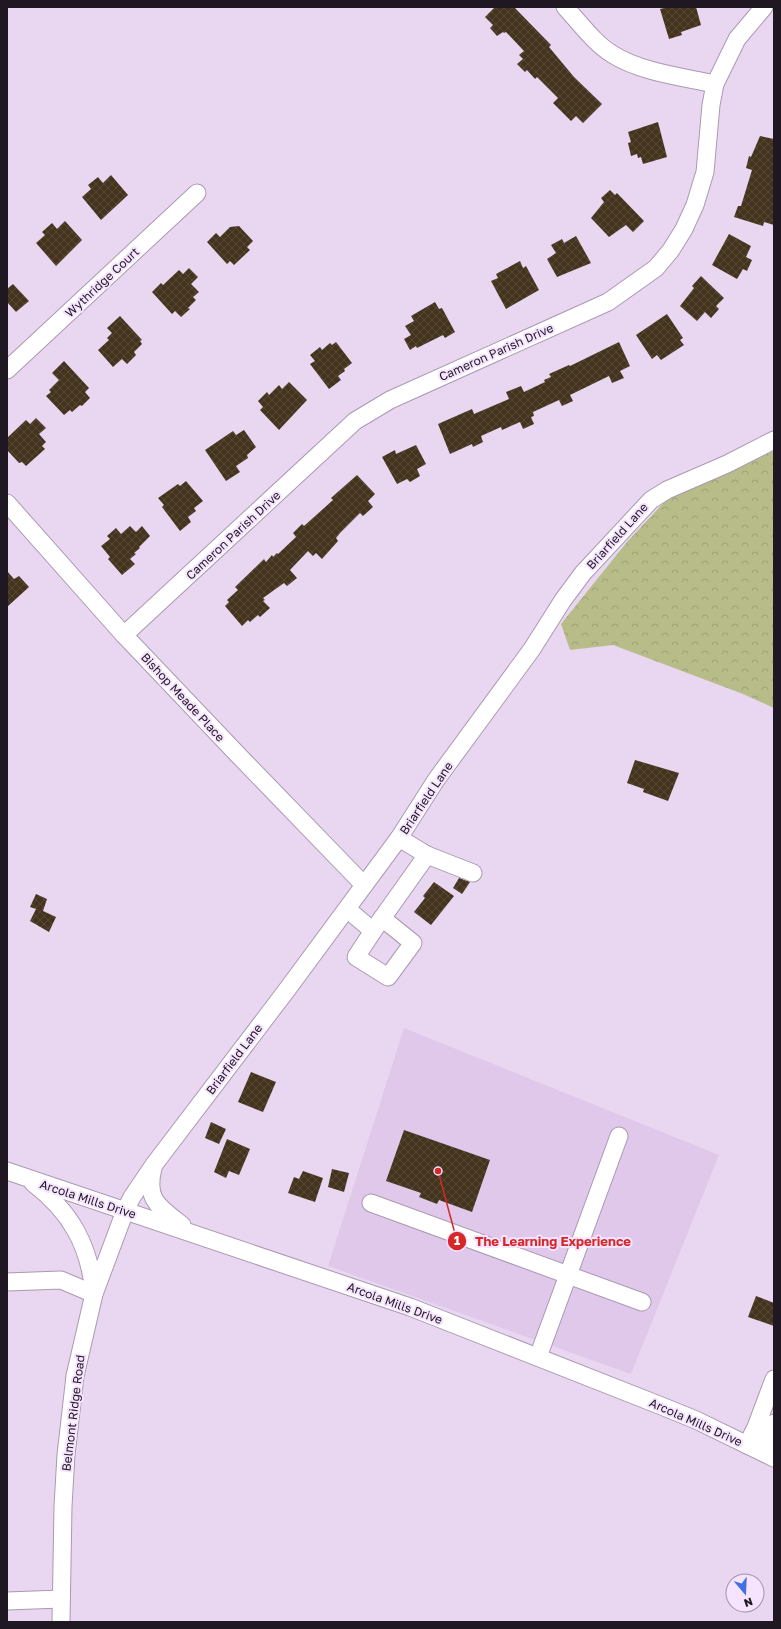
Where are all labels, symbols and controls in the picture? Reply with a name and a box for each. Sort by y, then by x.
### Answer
street label: Wythridge Court [62,244,142,320]
street label: Cameron Parish Drive [437,320,556,384]
street label: Cameron Parish Drive [183,487,283,583]
street label: Briarfield Lane [583,500,651,572]
street label: Bishop Meade Place [138,649,228,745]
street label: Briarfield Lane [396,759,456,837]
street label: Briarfield Lane [203,1021,265,1097]
street label: Arcola Mills Drive [38,1176,138,1222]
callout: The Learning Experience [447,1229,639,1254]
text: 1 [454,1233,460,1248]
text: The Learning Experience [475,1233,631,1249]
street label: Arcola Mills Drive [345,1279,445,1327]
street label: Belmont Ridge Road [58,1354,88,1472]
street label: Arcola Mills Drive [647,1395,745,1449]
north arrow [725,1573,765,1613]
text: N [742,1595,754,1610]

